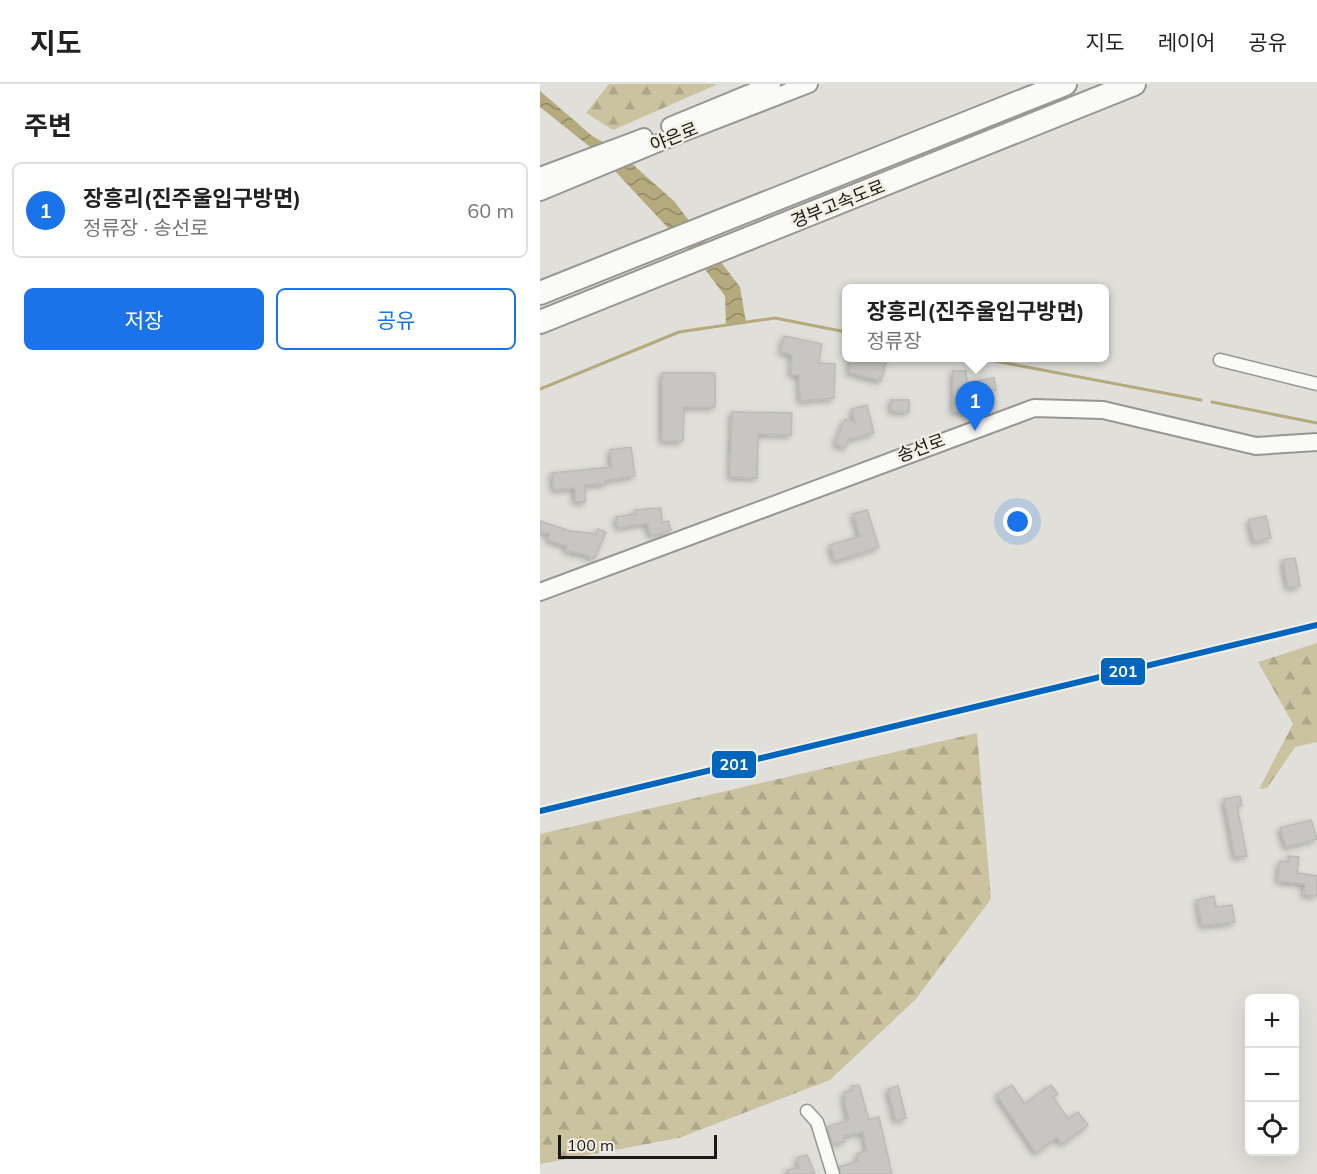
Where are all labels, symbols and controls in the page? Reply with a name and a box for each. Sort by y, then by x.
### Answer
text: 지도 [30,25,82,60]
text: 지도 [1086,29,1124,55]
text: 레이어 [1157,29,1215,55]
text: 공유 [1248,29,1287,55]
text: 주변 [24,109,72,142]
street label: 야은로 [646,117,701,157]
street label: 경부고속도로 [787,174,888,233]
text: 장흥리(진주울입구방면) [83,184,301,212]
text: 1 [40,198,52,223]
text: 60 m [467,198,514,223]
text: 정류장 · 송선로 [83,215,208,240]
popup [842,284,1109,362]
button: 저장 [24,288,264,350]
button: 공유 [276,288,516,350]
text: 장흥리(진주울입구방면) [866,297,1085,325]
text: 정류장 [866,328,922,353]
pin: 1 [956,382,994,431]
street label: 송선로 [894,428,948,467]
your location [1003,507,1032,536]
line badge: 201 [1100,657,1146,686]
text: 201 [1109,661,1137,681]
line badge: 201 [711,750,757,779]
text: 201 [720,754,748,774]
map controls [1245,994,1299,1156]
button: + [1245,994,1299,1048]
button: − [1245,1048,1299,1102]
button: locate [1245,1102,1299,1156]
scale bar [558,1132,717,1160]
text: 100 m [567,1135,614,1155]

